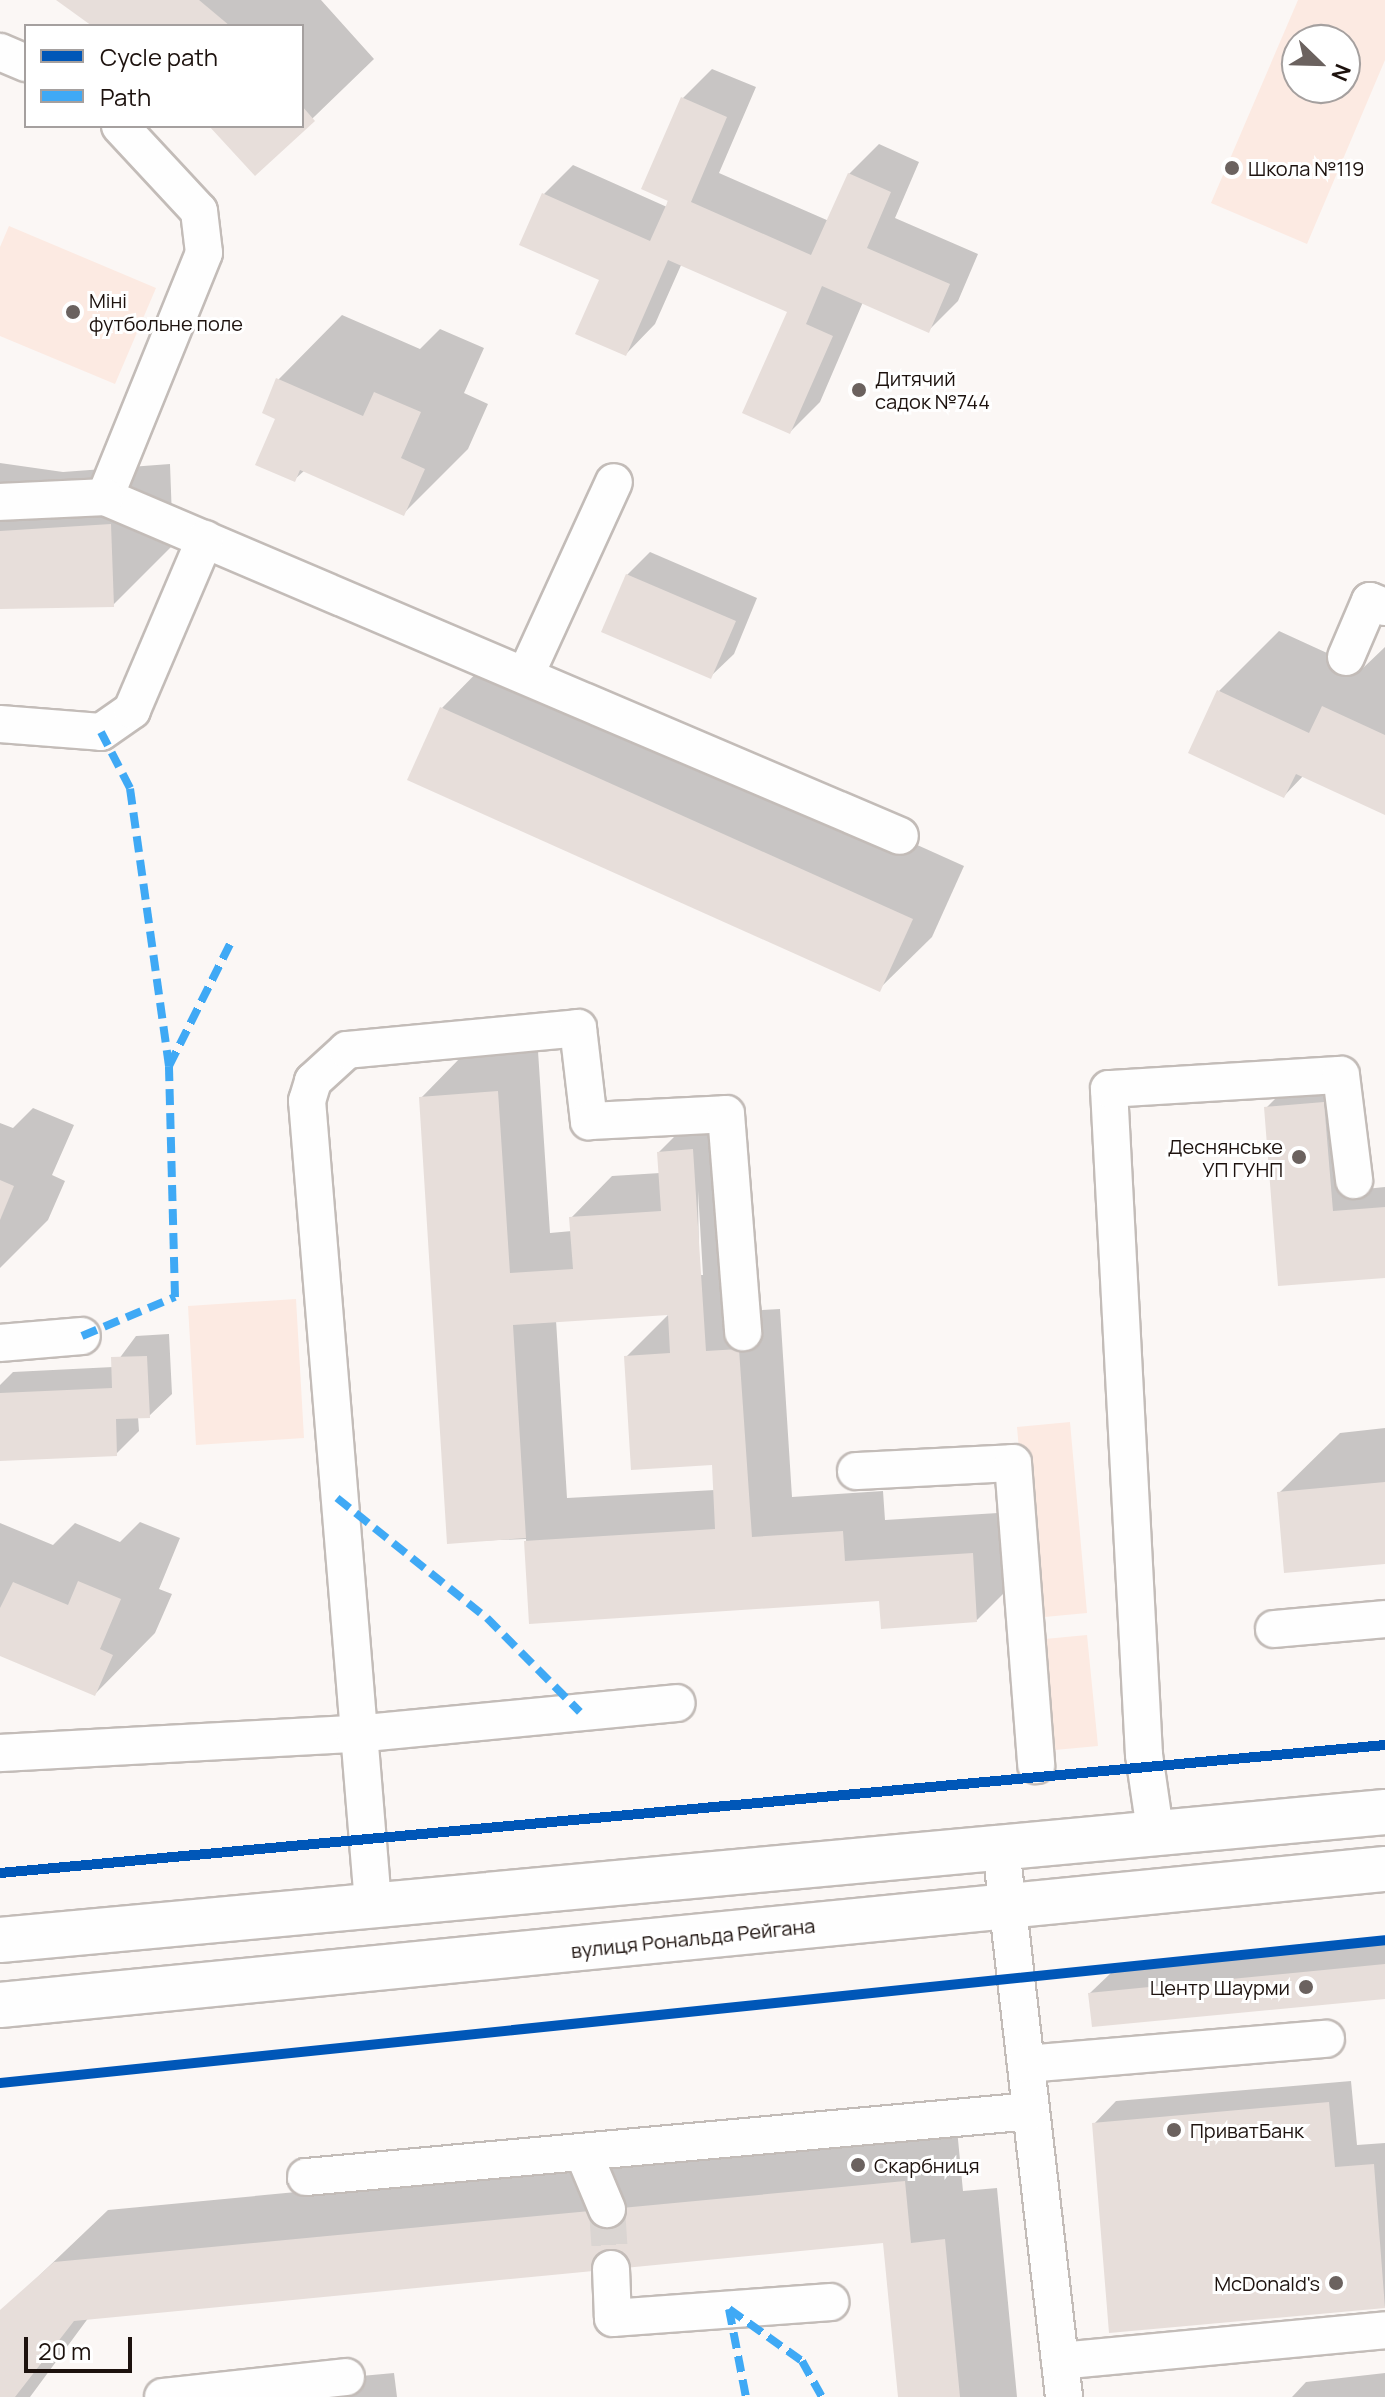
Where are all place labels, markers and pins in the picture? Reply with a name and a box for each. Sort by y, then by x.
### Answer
place label: Школа №119 [1248,156,1364,180]
marker: Школа №119 [1223,159,1241,177]
place label: Міні футбольне поле [89,288,243,335]
marker: Міні футбольне поле [64,303,82,321]
place label: Дитячий садок №744 [875,366,990,413]
marker: Дитячий садок №744 [850,381,868,399]
place label: Деснянське УП ГУНП [1168,1134,1283,1181]
marker: Деснянське УП ГУНП [1290,1148,1308,1166]
place label: Центр Шаурми [1150,1975,1290,1999]
marker: Центр Шаурми [1297,1978,1315,1996]
place label: ПриватБанк [1190,2118,1304,2142]
marker: ПриватБанк [1165,2121,1183,2139]
place label: Скарбниця [874,2153,979,2177]
marker: Скарбниця [849,2156,867,2174]
place label: McDonald's [1214,2271,1320,2295]
marker: McDonald's [1327,2274,1345,2292]

